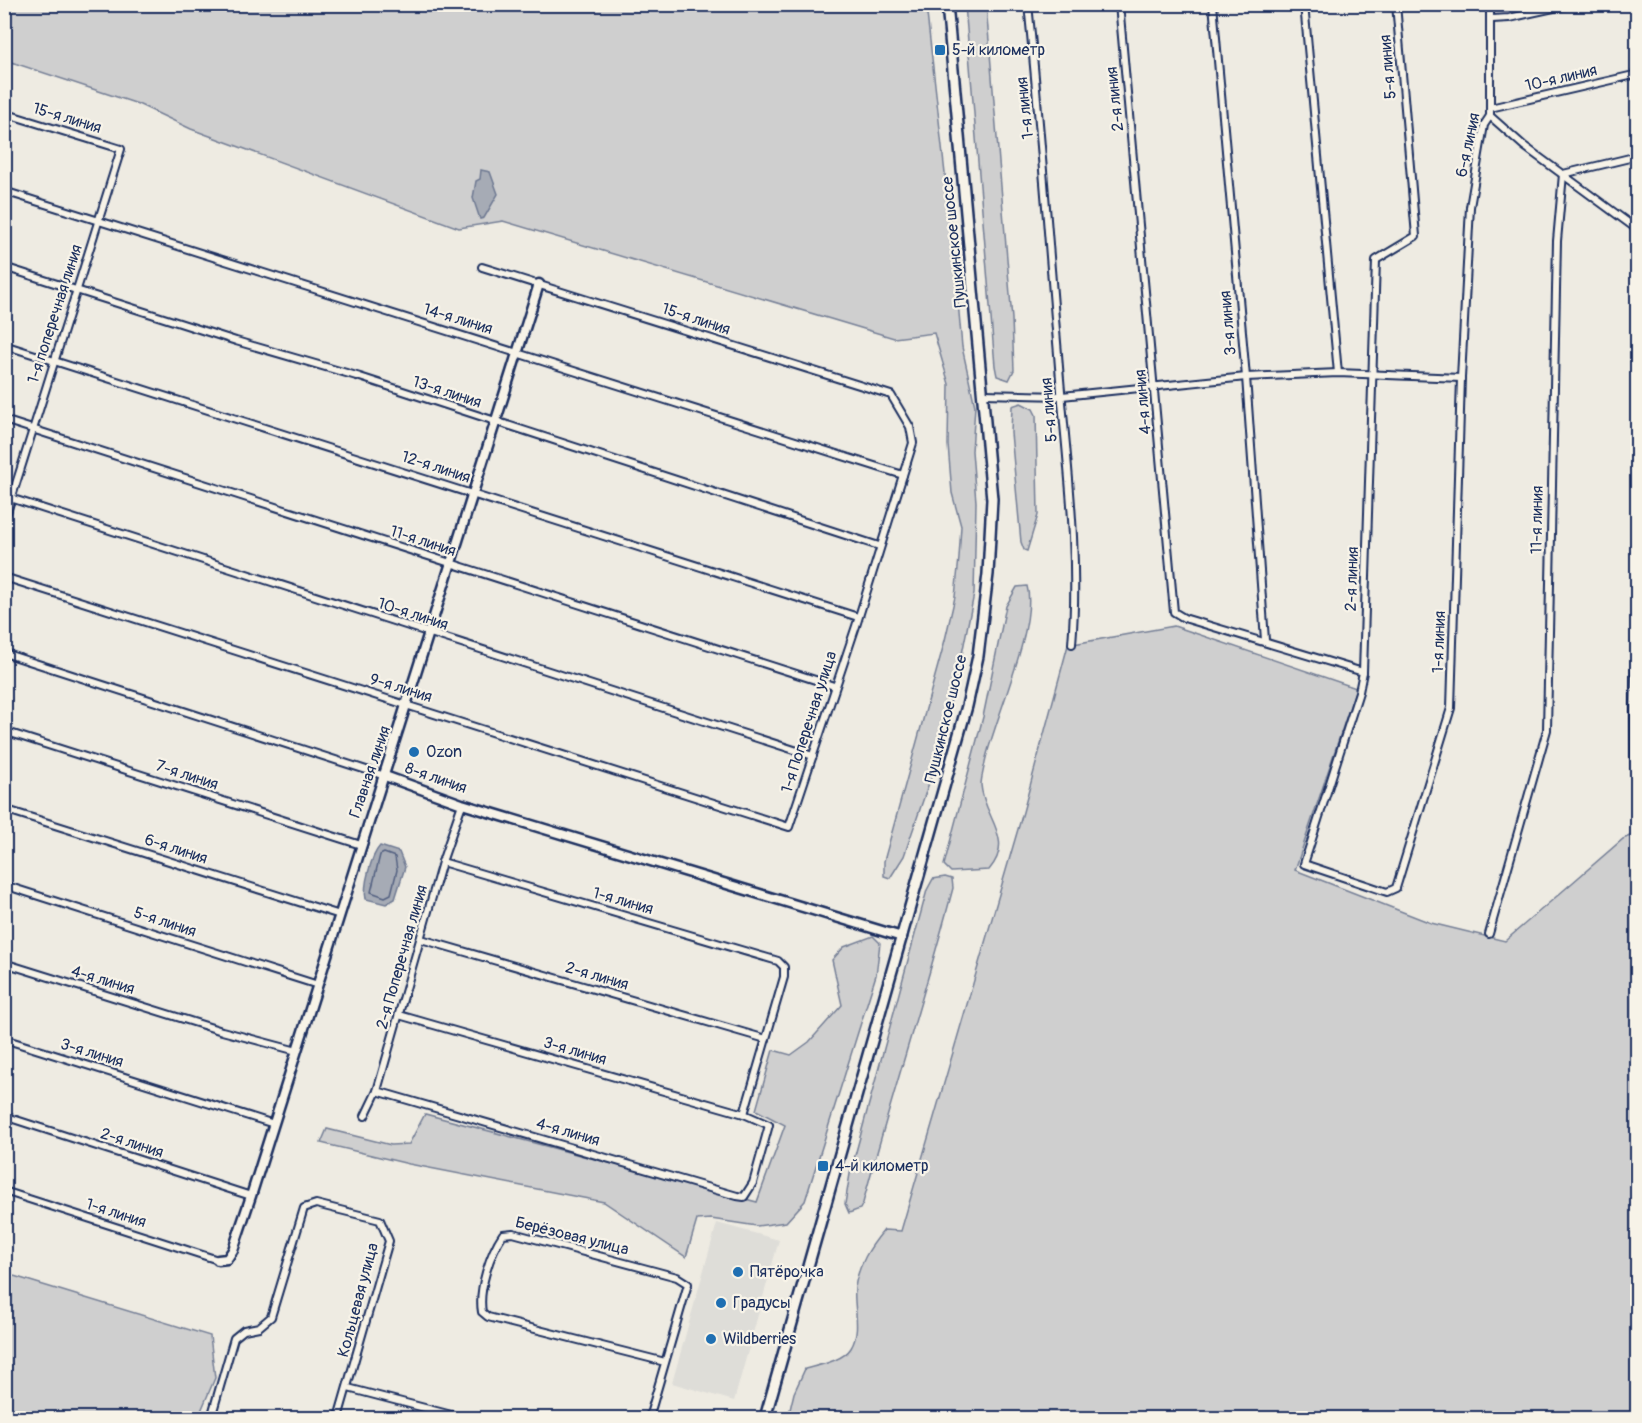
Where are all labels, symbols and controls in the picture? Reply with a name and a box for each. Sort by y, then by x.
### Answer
street label: 5-я линия [1375,34,1401,100]
place label: 5-й километр [952,40,1045,60]
marker: 5-й километр [933,43,947,57]
street label: 10-я линия [1523,60,1599,96]
street label: 2-я линия [1102,66,1128,132]
street label: 1-я линия [1012,76,1038,140]
street label: 15-я линия [30,98,104,138]
street label: 6-я линия [1451,111,1485,179]
street label: Пушкинское шоссе [937,175,971,308]
street label: 1-я поперечная линия [23,242,87,386]
street label: 3-я линия [1215,290,1241,356]
street label: 14-я линия [421,299,495,339]
street label: 15-я линия [659,299,733,339]
street label: 4-я линия [1130,369,1156,435]
street label: 13-я линия [410,371,484,413]
street label: 5-я линия [1036,377,1062,443]
street label: 12-я линия [399,446,473,488]
street label: 11-я линия [1526,486,1548,554]
street label: 11-я линия [387,521,459,561]
street label: 2-я линия [1341,546,1363,612]
street label: 10-я линия [375,593,451,635]
street label: 1-я линия [1428,611,1450,673]
street label: 1-я Поперечная улица [777,648,841,796]
street label: Пушкинское шоссе [920,653,972,785]
street label: 9-я линия [367,669,435,707]
street label: Главная линия [345,723,395,821]
place label: Ozon [426,742,462,762]
marker: Ozon [407,745,421,759]
street label: 7-я линия [153,756,221,794]
street label: 8-я линия [402,758,470,798]
street label: 6-я линия [142,829,210,869]
street label: 2-я Поперечная линия [372,883,432,1031]
street label: 1-я линия [590,883,656,919]
street label: 5-я линия [131,903,199,941]
street label: 2-я линия [563,957,631,995]
street label: 4-я линия [69,961,137,999]
street label: 3-я линия [541,1032,609,1070]
street label: 3-я линия [58,1034,126,1072]
street label: 4-я линия [534,1113,602,1151]
street label: 2-я линия [98,1123,166,1163]
place label: 4-й километр [835,1156,929,1176]
marker: 4-й километр [816,1159,830,1173]
street label: 1-я линия [83,1194,149,1232]
street label: Берёзовая улица [513,1212,631,1260]
street label: Кольцевая улица [333,1241,383,1359]
place label: Пятёрочка [750,1262,824,1282]
marker: Пятёрочка [731,1265,745,1279]
place label: Градусы [733,1293,791,1313]
marker: Градусы [714,1296,728,1310]
place label: Wildberries [723,1329,796,1349]
marker: Wildberries [704,1332,718,1346]

